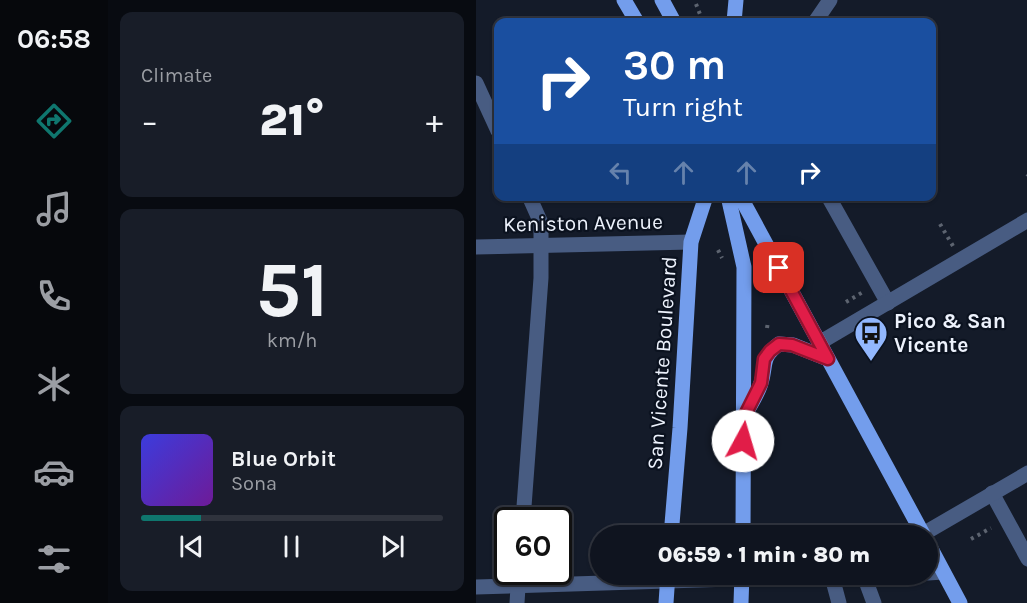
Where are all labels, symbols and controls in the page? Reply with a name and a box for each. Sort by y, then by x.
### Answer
text: 06:58 [17,23,91,55]
text: 30 m [623,40,726,90]
icon: right [524,42,602,120]
text: Climate [141,64,212,87]
text: Turn right [623,91,743,123]
text: 21° [259,94,325,146]
icon: directions [33,100,75,142]
text: − [141,102,158,140]
text: + [426,102,443,140]
icon: left [604,156,637,189]
icon: ahead [667,156,700,189]
icon: ahead [730,156,763,189]
icon: right [793,156,826,189]
icon: music [33,188,75,230]
street label: Keniston Avenue [503,210,663,236]
pin [753,242,804,293]
text: 51 [255,244,329,336]
icon: arrive [762,251,795,284]
street label: San Vicente Boulevard [643,255,681,471]
icon: phone [33,275,75,317]
place label: Pico & San Vicente [894,309,1006,357]
bus stop icon: Pico & San Vicente [853,315,889,362]
text: km/h [267,329,317,352]
icon: climate [33,363,75,405]
position arrow [711,409,775,473]
text: Blue Orbit [231,446,336,472]
icon: car [33,451,75,493]
text: Sona [231,472,277,495]
speed limit sign: 60 [494,507,572,585]
icon: previous [175,530,208,563]
icon: pause [275,530,308,563]
icon: next [376,530,409,563]
icon: filters [33,538,75,580]
text: 06:59 · 1 min · 80 m [658,542,870,568]

